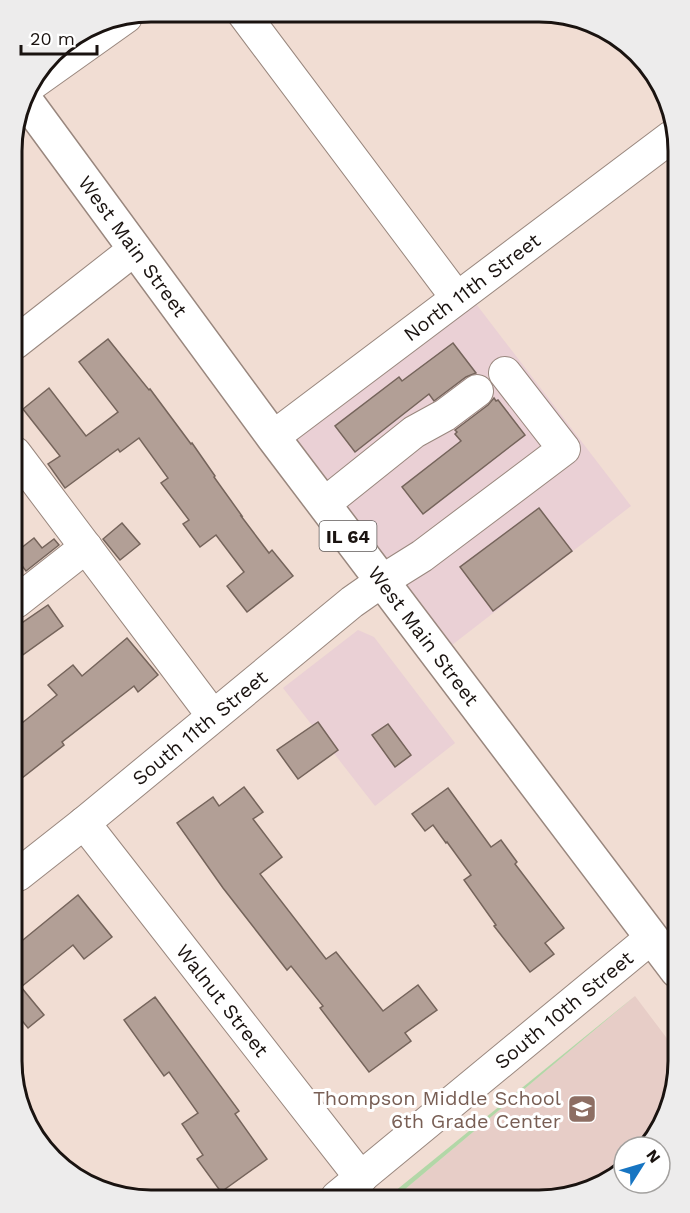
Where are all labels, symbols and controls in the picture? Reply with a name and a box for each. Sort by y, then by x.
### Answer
scale bar [21,18,98,56]
text: 20 m [30,28,75,49]
street label: West Main Street [73,171,193,322]
street label: North 11th Street [399,228,545,346]
road number: IL 64 [320,521,376,551]
street label: West Main Street [363,561,484,711]
street label: South 11th Street [127,665,273,790]
street label: Walnut Street [171,939,274,1062]
street label: South 10th Street [490,945,638,1074]
place label: Thompson Middle School 6th Grade Center [313,1086,561,1133]
school or university icon: Thompson Middle School 6th Grade Center [566,1093,598,1125]
north arrow [612,1135,672,1195]
text: N [642,1146,665,1167]

